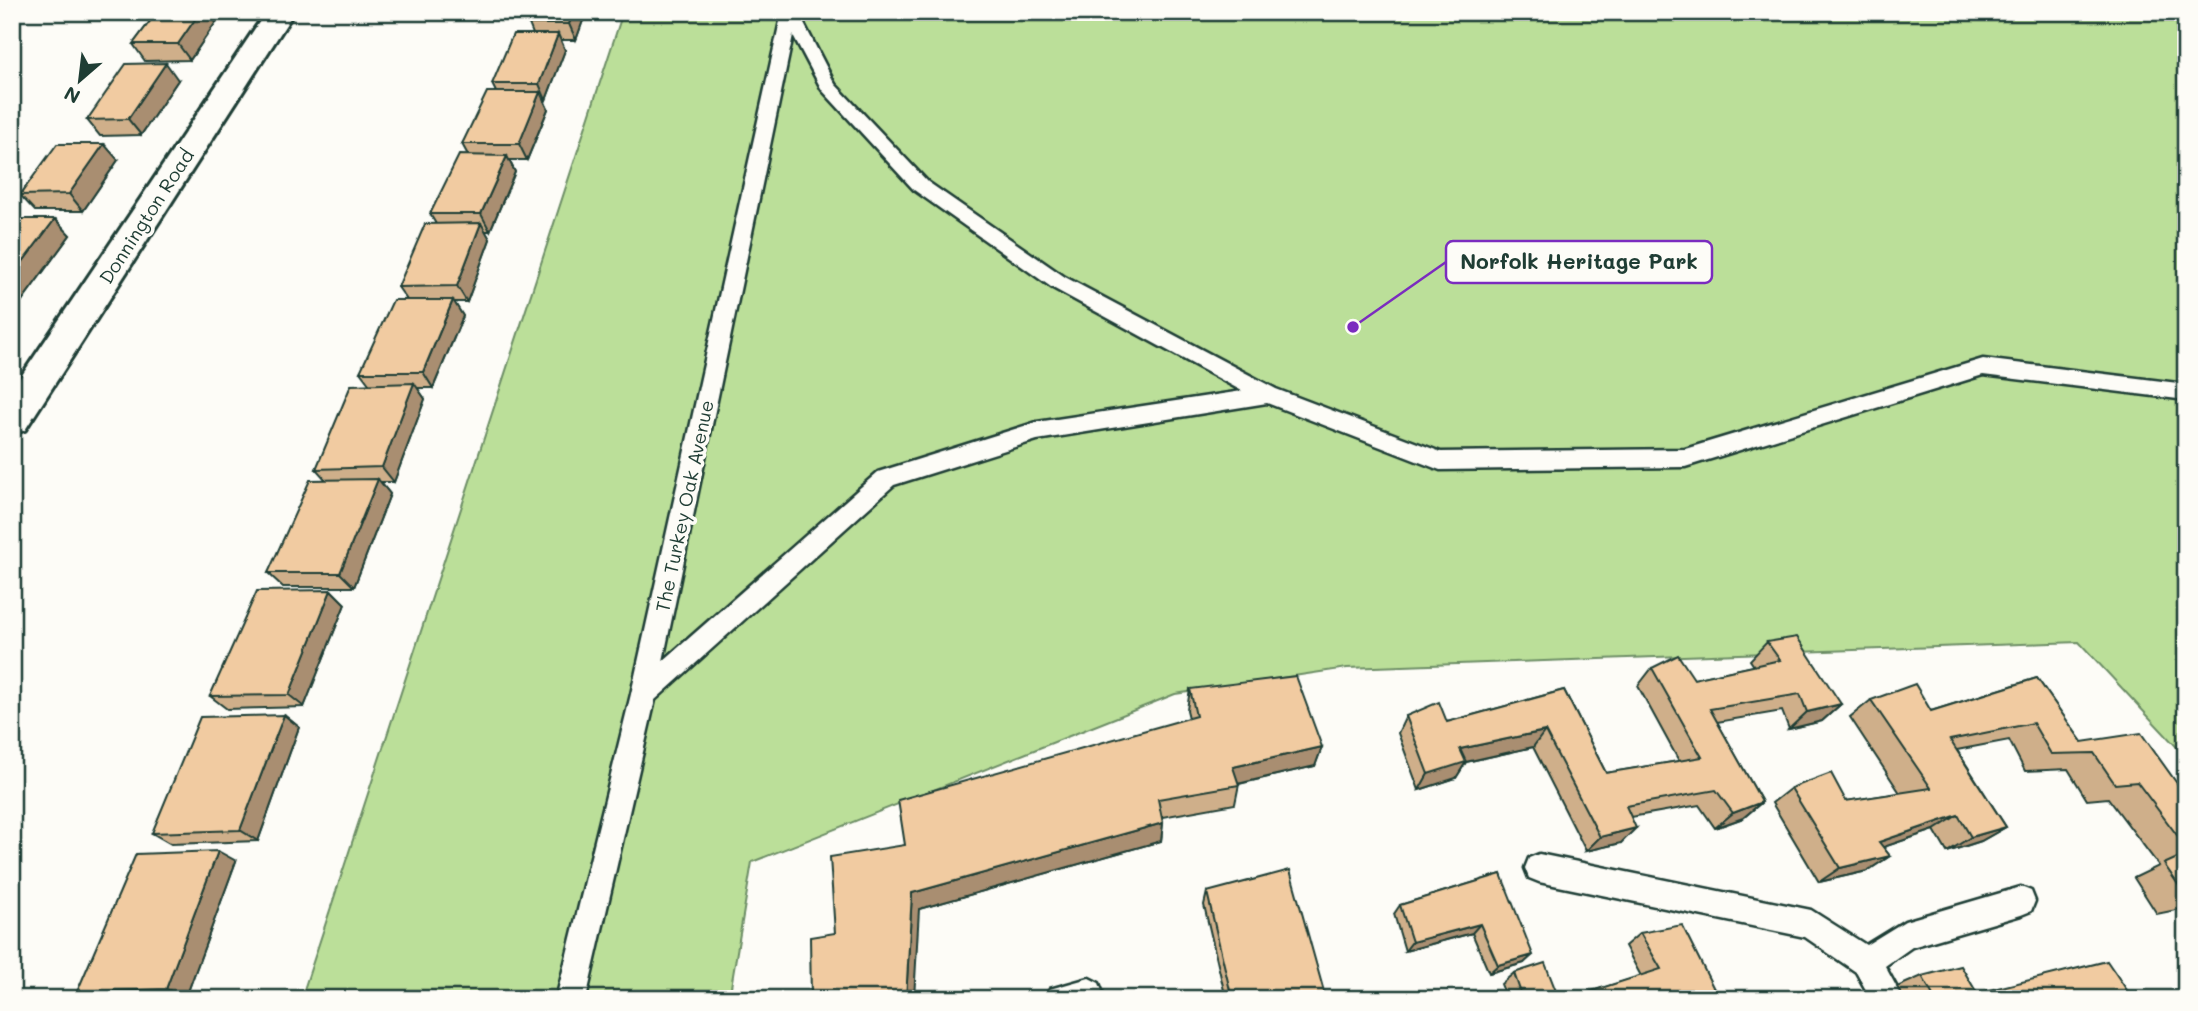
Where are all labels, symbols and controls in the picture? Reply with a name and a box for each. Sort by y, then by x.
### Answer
north arrow [46,46,116,116]
text: N [60,81,84,110]
street label: Donnington Road [93,144,199,288]
callout: Norfolk Heritage Park [1446,241,1712,283]
text: Norfolk Heritage Park [1460,247,1698,274]
street label: The Turkey Oak Avenue [649,398,719,614]

